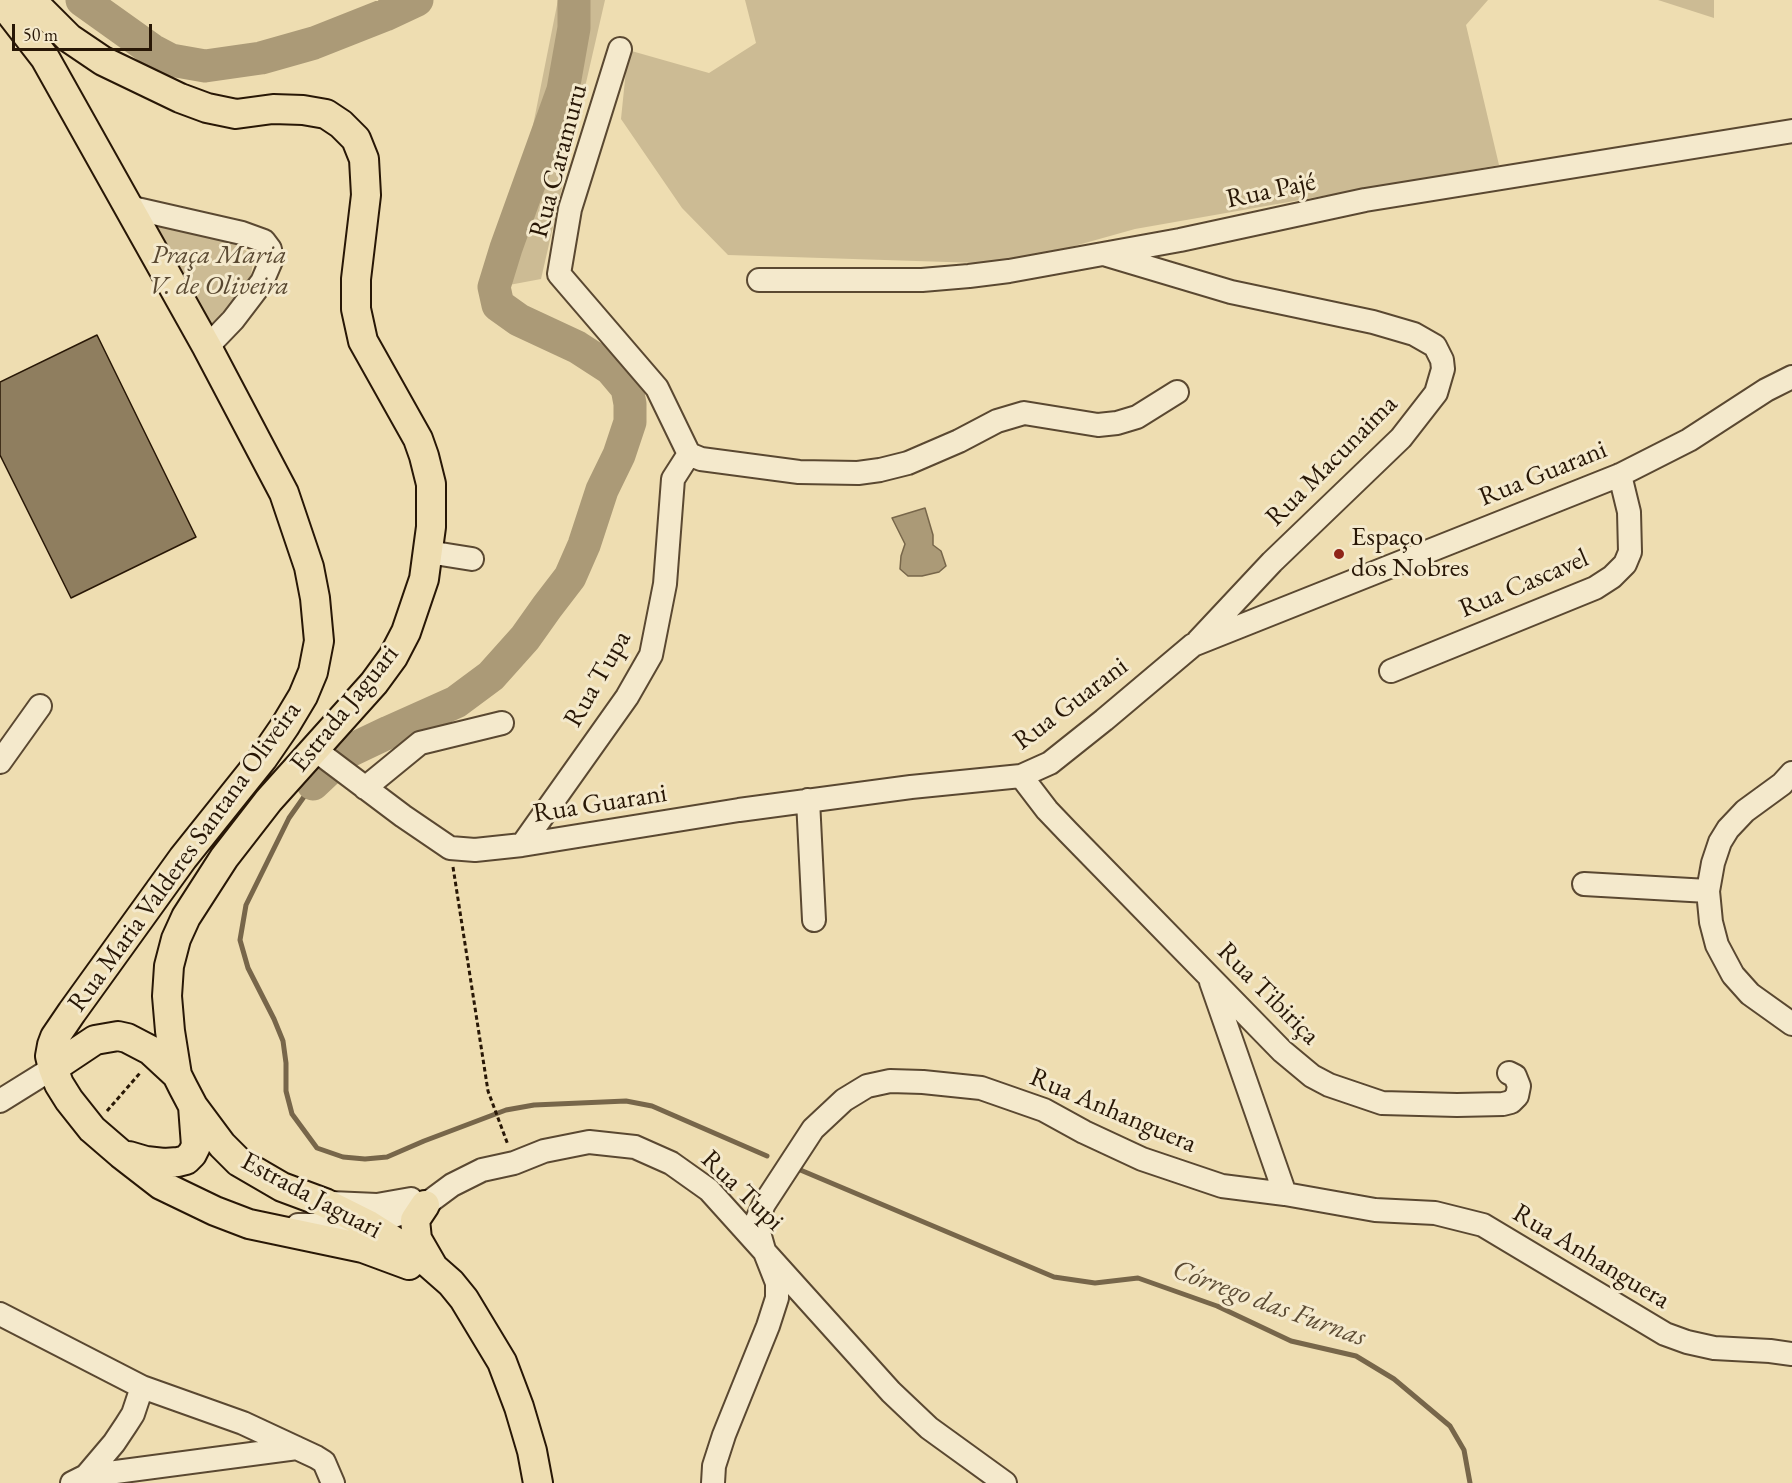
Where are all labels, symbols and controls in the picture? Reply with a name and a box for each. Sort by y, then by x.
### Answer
scale bar [15,12,154,50]
text: 50 m [23,23,58,46]
street label: Rua Caramuru [523,81,595,241]
street label: Rua Pajé [1223,166,1319,216]
park label: Praça Maria V. de Oliveira [149,240,289,303]
street label: Rua Macunaima [1259,388,1405,534]
street label: Rua Guarani [1474,434,1612,514]
place label: Espaço dos Nobres [1351,522,1469,585]
street label: Rua Cascavel [1454,542,1594,626]
marker: Espaço dos Nobres [1332,547,1346,561]
street label: Rua Tupa [557,625,639,733]
street label: Estrada Jaguari [284,639,406,779]
street label: Rua Guarani [1007,650,1135,758]
street label: Rua Maria Valderes Santana Oliveira [62,696,308,1018]
street label: Rua Guarani [531,777,669,831]
street label: Rua Tibiriça [1210,936,1326,1052]
street label: Rua Anhanguera [1025,1061,1201,1161]
street label: Rua Tupi [694,1144,790,1238]
street label: Estrada Jaguari [235,1145,387,1247]
street label: Rua Anhanguera [1506,1197,1676,1317]
water label: Córrego das Furnas [1168,1253,1370,1355]

